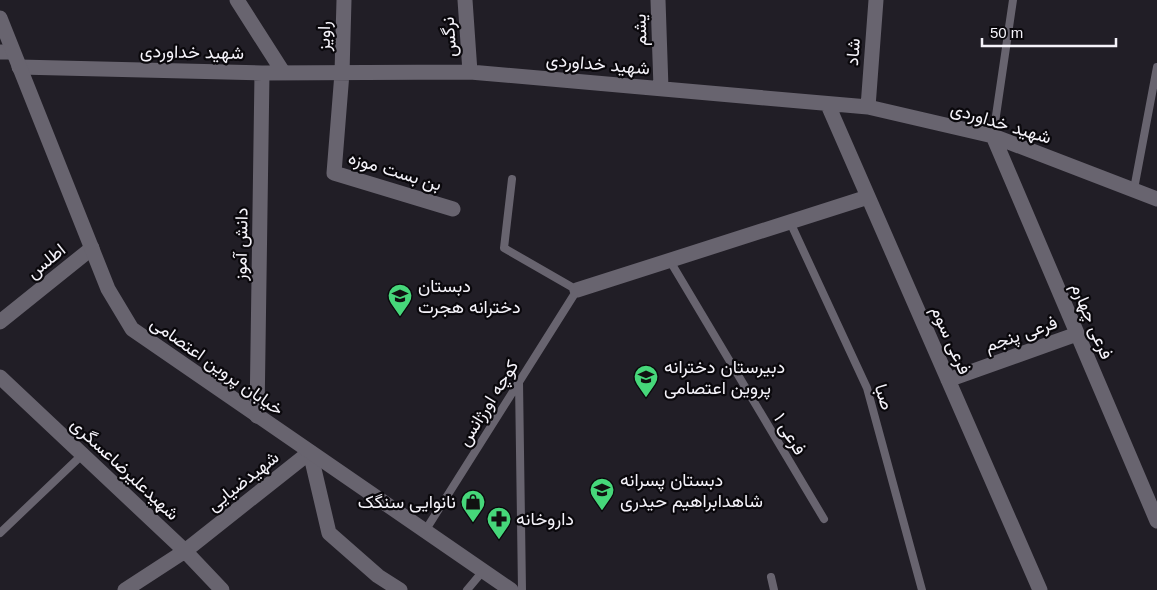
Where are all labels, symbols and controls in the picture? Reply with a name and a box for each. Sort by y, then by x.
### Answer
street label: یشم [629,13,653,46]
scale bar [982,15,1116,47]
street label: نرگس [438,16,461,58]
street label: راویز [314,21,335,52]
text: 50 m [990,24,1023,41]
street label: شاد [842,38,864,66]
street label: شهید خداوردی [140,41,244,64]
street label: شهید خداوردی [545,49,651,79]
street label: شهید خداوردی [948,98,1054,149]
street label: بن بست موزه [346,147,444,196]
street label: دانش آموز [230,207,253,282]
street label: اطلس [23,239,70,283]
place label: دبستان دخترانه هجرت [418,276,521,318]
street label: فرعی چهارم [1065,280,1117,363]
school or university icon: دبستان دخترانه هجرت [387,283,413,317]
street label: فرعی سوم [925,303,975,378]
street label: فرعی پنجم [982,312,1060,358]
street label: خیابان پروین اعتصامی [146,313,287,421]
street label: کوچه اورژانس [454,356,524,451]
place label: دبیرستان دخترانه پروین اعتصامی [664,357,785,400]
school or university icon: دبیرستان دخترانه پروین اعتصامی [633,364,659,398]
street label: صبا [871,382,897,412]
street label: فرعی ۱ [769,410,810,459]
street label: شهیدعلیرضاعسگری [66,414,183,525]
street label: شهیدضیایی [203,447,283,516]
place label: دبستان پسرانه شاهدابراهیم حیدری [620,470,763,513]
school or university icon: دبستان پسرانه شاهدابراهیم حیدری [589,477,615,511]
shop icon: نانوایی سنگک [460,489,486,523]
place label: نانوایی سنگک [358,492,456,513]
pharmacy icon: داروخانه [486,506,512,540]
place label: داروخانه [516,509,574,530]

